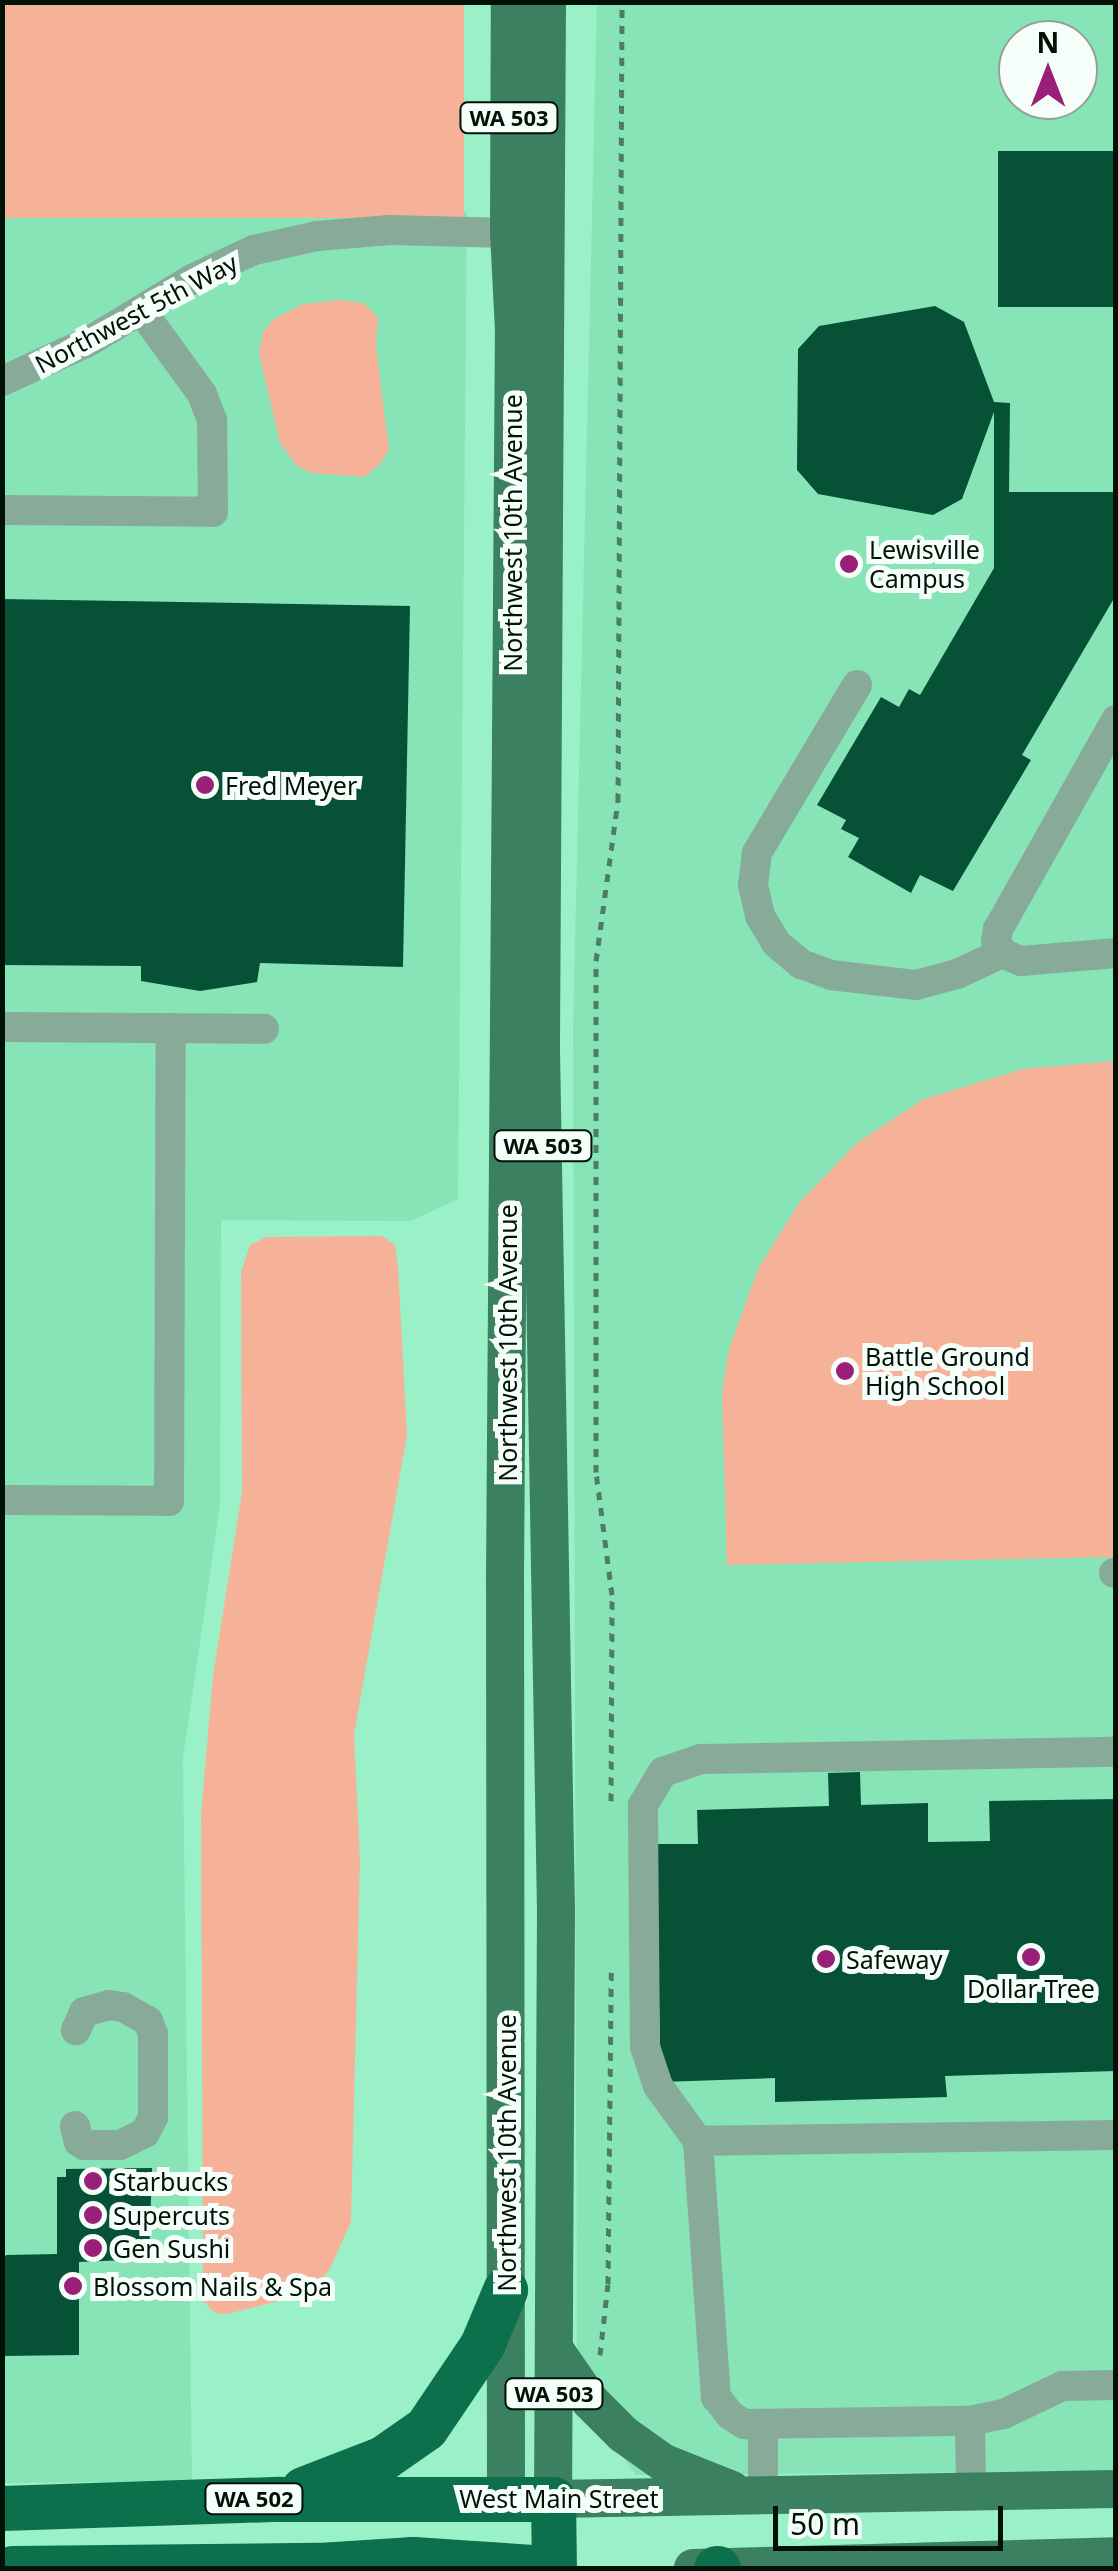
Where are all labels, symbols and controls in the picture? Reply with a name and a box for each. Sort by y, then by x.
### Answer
north arrow [998,20,1098,120]
text: N [1037,23,1059,61]
road number: WA 503 [459,101,559,135]
street label: Northwest 5th Way [30,247,242,379]
street label: Northwest 10th Avenue [497,394,527,672]
place label: Lewisville Campus [869,535,980,594]
marker: Lewisville Campus [838,553,860,575]
place label: Fred Meyer [225,770,357,800]
marker: Fred Meyer [194,774,216,796]
road number: WA 503 [493,1129,593,1163]
street label: Northwest 10th Avenue [492,1204,522,1482]
place label: Battle Ground High School [865,1342,1030,1401]
marker: Battle Ground High School [834,1360,856,1382]
place label: Safeway [846,1944,942,1974]
marker: Dollar Tree [1020,1946,1042,1968]
marker: Safeway [815,1948,837,1970]
place label: Dollar Tree [967,1973,1095,2003]
street label: Northwest 10th Avenue [491,2014,521,2292]
place label: Starbucks [113,2166,228,2196]
marker: Starbucks [82,2170,104,2192]
place label: Supercuts [113,2200,230,2230]
marker: Supercuts [82,2204,104,2226]
place label: Gen Sushi [113,2233,230,2263]
marker: Gen Sushi [82,2237,104,2259]
place label: Blossom Nails & Spa [93,2271,332,2301]
marker: Blossom Nails & Spa [62,2275,84,2297]
road number: WA 503 [504,2377,604,2411]
road number: WA 502 [204,2482,304,2516]
street label: West Main Street [459,2483,659,2513]
scale bar [778,2486,1008,2548]
text: 50 m [790,2503,860,2544]

